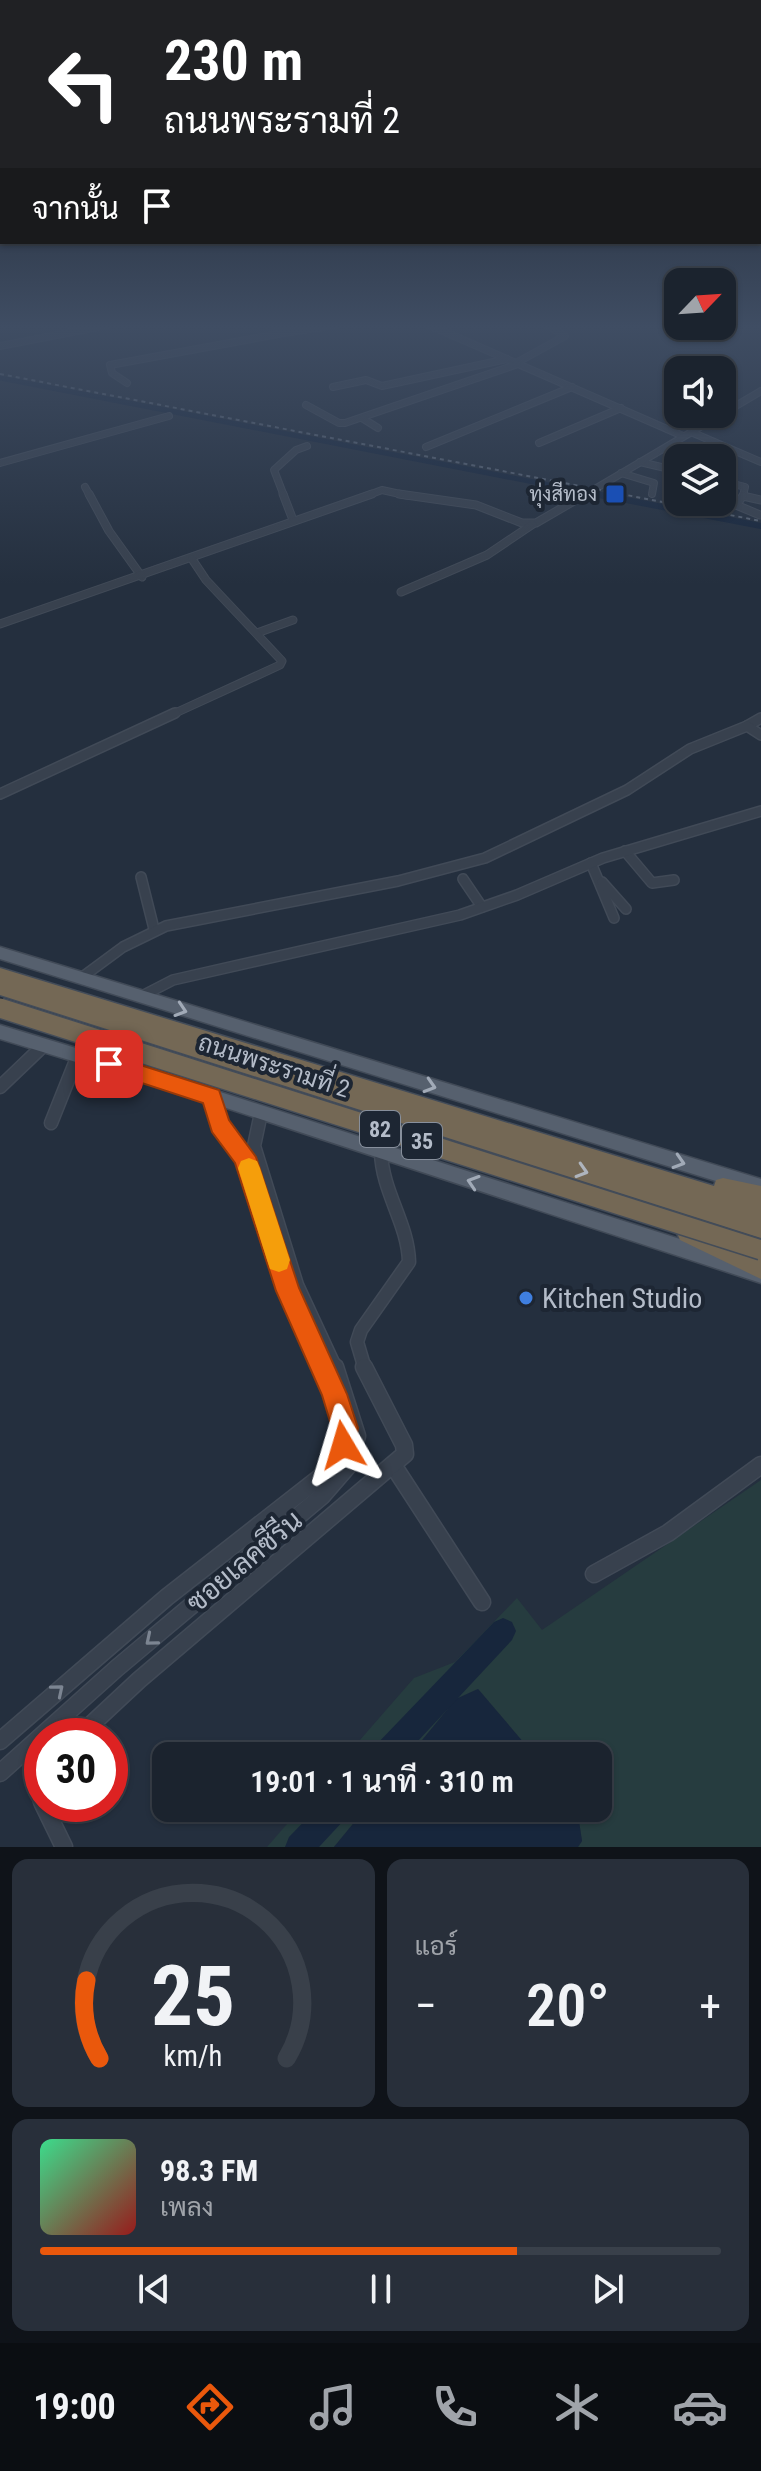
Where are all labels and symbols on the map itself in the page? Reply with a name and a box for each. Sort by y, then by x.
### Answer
north arrow [664,268,736,340]
place label: ทุ่งสีทอง [529,481,597,508]
marker: ทุ่งสีทอง [604,483,626,505]
one-way arrow [174,1001,188,1017]
street label: ถนนพระรามที่ 2 [195,1022,355,1104]
pin [75,1030,143,1098]
one-way arrow [422,1077,436,1093]
road number: 82 [360,1111,400,1147]
road number: 35 [402,1123,442,1159]
one-way arrow [671,1153,685,1169]
one-way arrow [575,1162,588,1178]
one-way arrow [467,1175,481,1191]
place label: Kitchen Studio [542,1282,702,1315]
marker: Kitchen Studio [517,1289,535,1307]
position arrow [301,1403,385,1487]
street label: ซอยเลคซีรีน [179,1502,309,1619]
one-way arrow [145,1630,160,1645]
one-way arrow [49,1685,64,1700]
speed limit sign: 30 [24,1718,128,1822]

